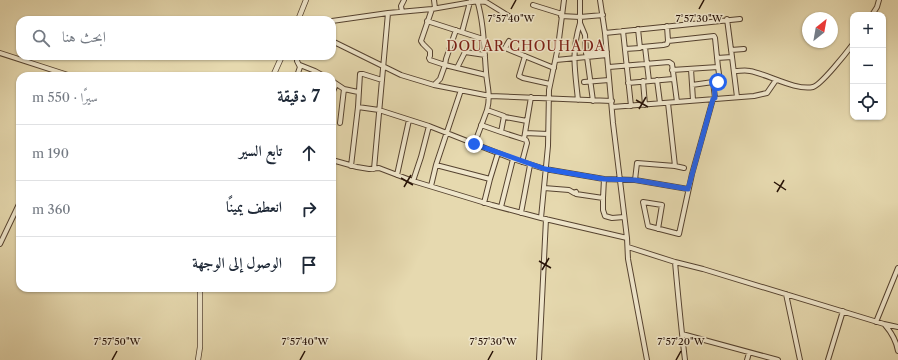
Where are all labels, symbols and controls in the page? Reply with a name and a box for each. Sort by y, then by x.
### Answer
text: 7°57'40"W [487,12,536,25]
text: 7°57'30"W [675,12,724,25]
north arrow [802,12,838,48]
map controls [850,12,886,120]
button: + [850,12,886,48]
search box [16,16,336,60]
icon: search [30,27,52,49]
text: ابحث هنا [62,27,106,46]
district label: DOUAR CHOUHADA [446,37,606,55]
button: − [850,48,886,84]
route start [709,73,727,91]
button: locate [850,84,886,120]
text: 7 دقيقة [277,86,320,106]
text: سيرًا · 550 m [32,89,98,105]
route end [465,135,483,153]
text: تابع السير [239,141,282,160]
icon: ahead [298,142,320,164]
text: 190 m [32,145,69,161]
text: انعطف يمينًا [226,197,282,216]
icon: right [298,198,320,220]
text: 360 m [32,201,71,217]
text: الوصول إلى الوجهة [192,253,282,272]
icon: arrive [298,254,320,276]
text: 7°57'50"W [93,335,142,348]
text: 7°57'40"W [281,335,330,348]
text: 7°57'30"W [469,335,518,348]
text: 7°57'20"W [657,335,706,348]

